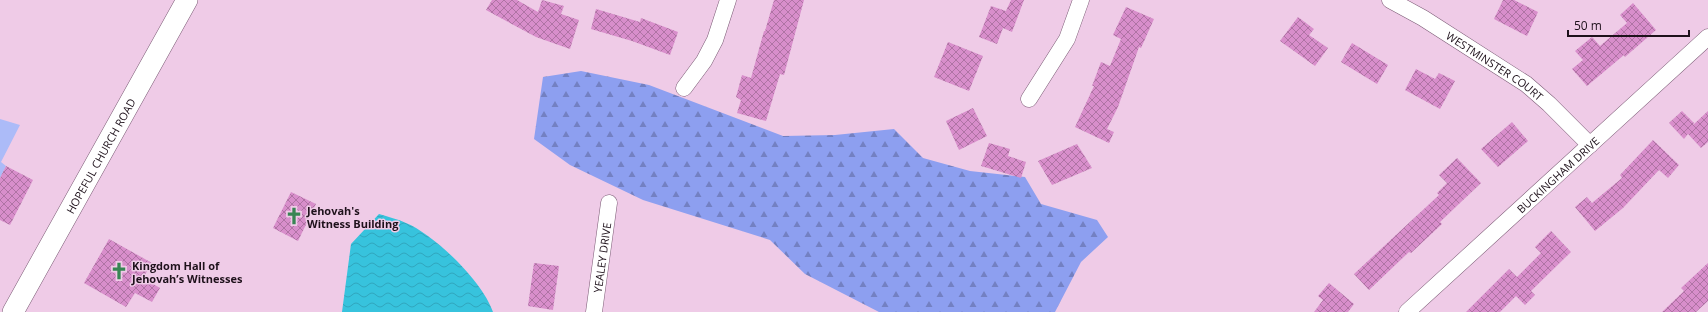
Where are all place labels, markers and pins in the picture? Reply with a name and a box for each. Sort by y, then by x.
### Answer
place label: Jehovah's Witness Building [306,203,399,231]
church icon: Jehovah's Witness Building [284,206,304,226]
place label: Kingdom Hall of Jehovah’s Witnesses [131,258,243,286]
church icon: Kingdom Hall of Jehovah’s Witnesses [109,261,129,281]

